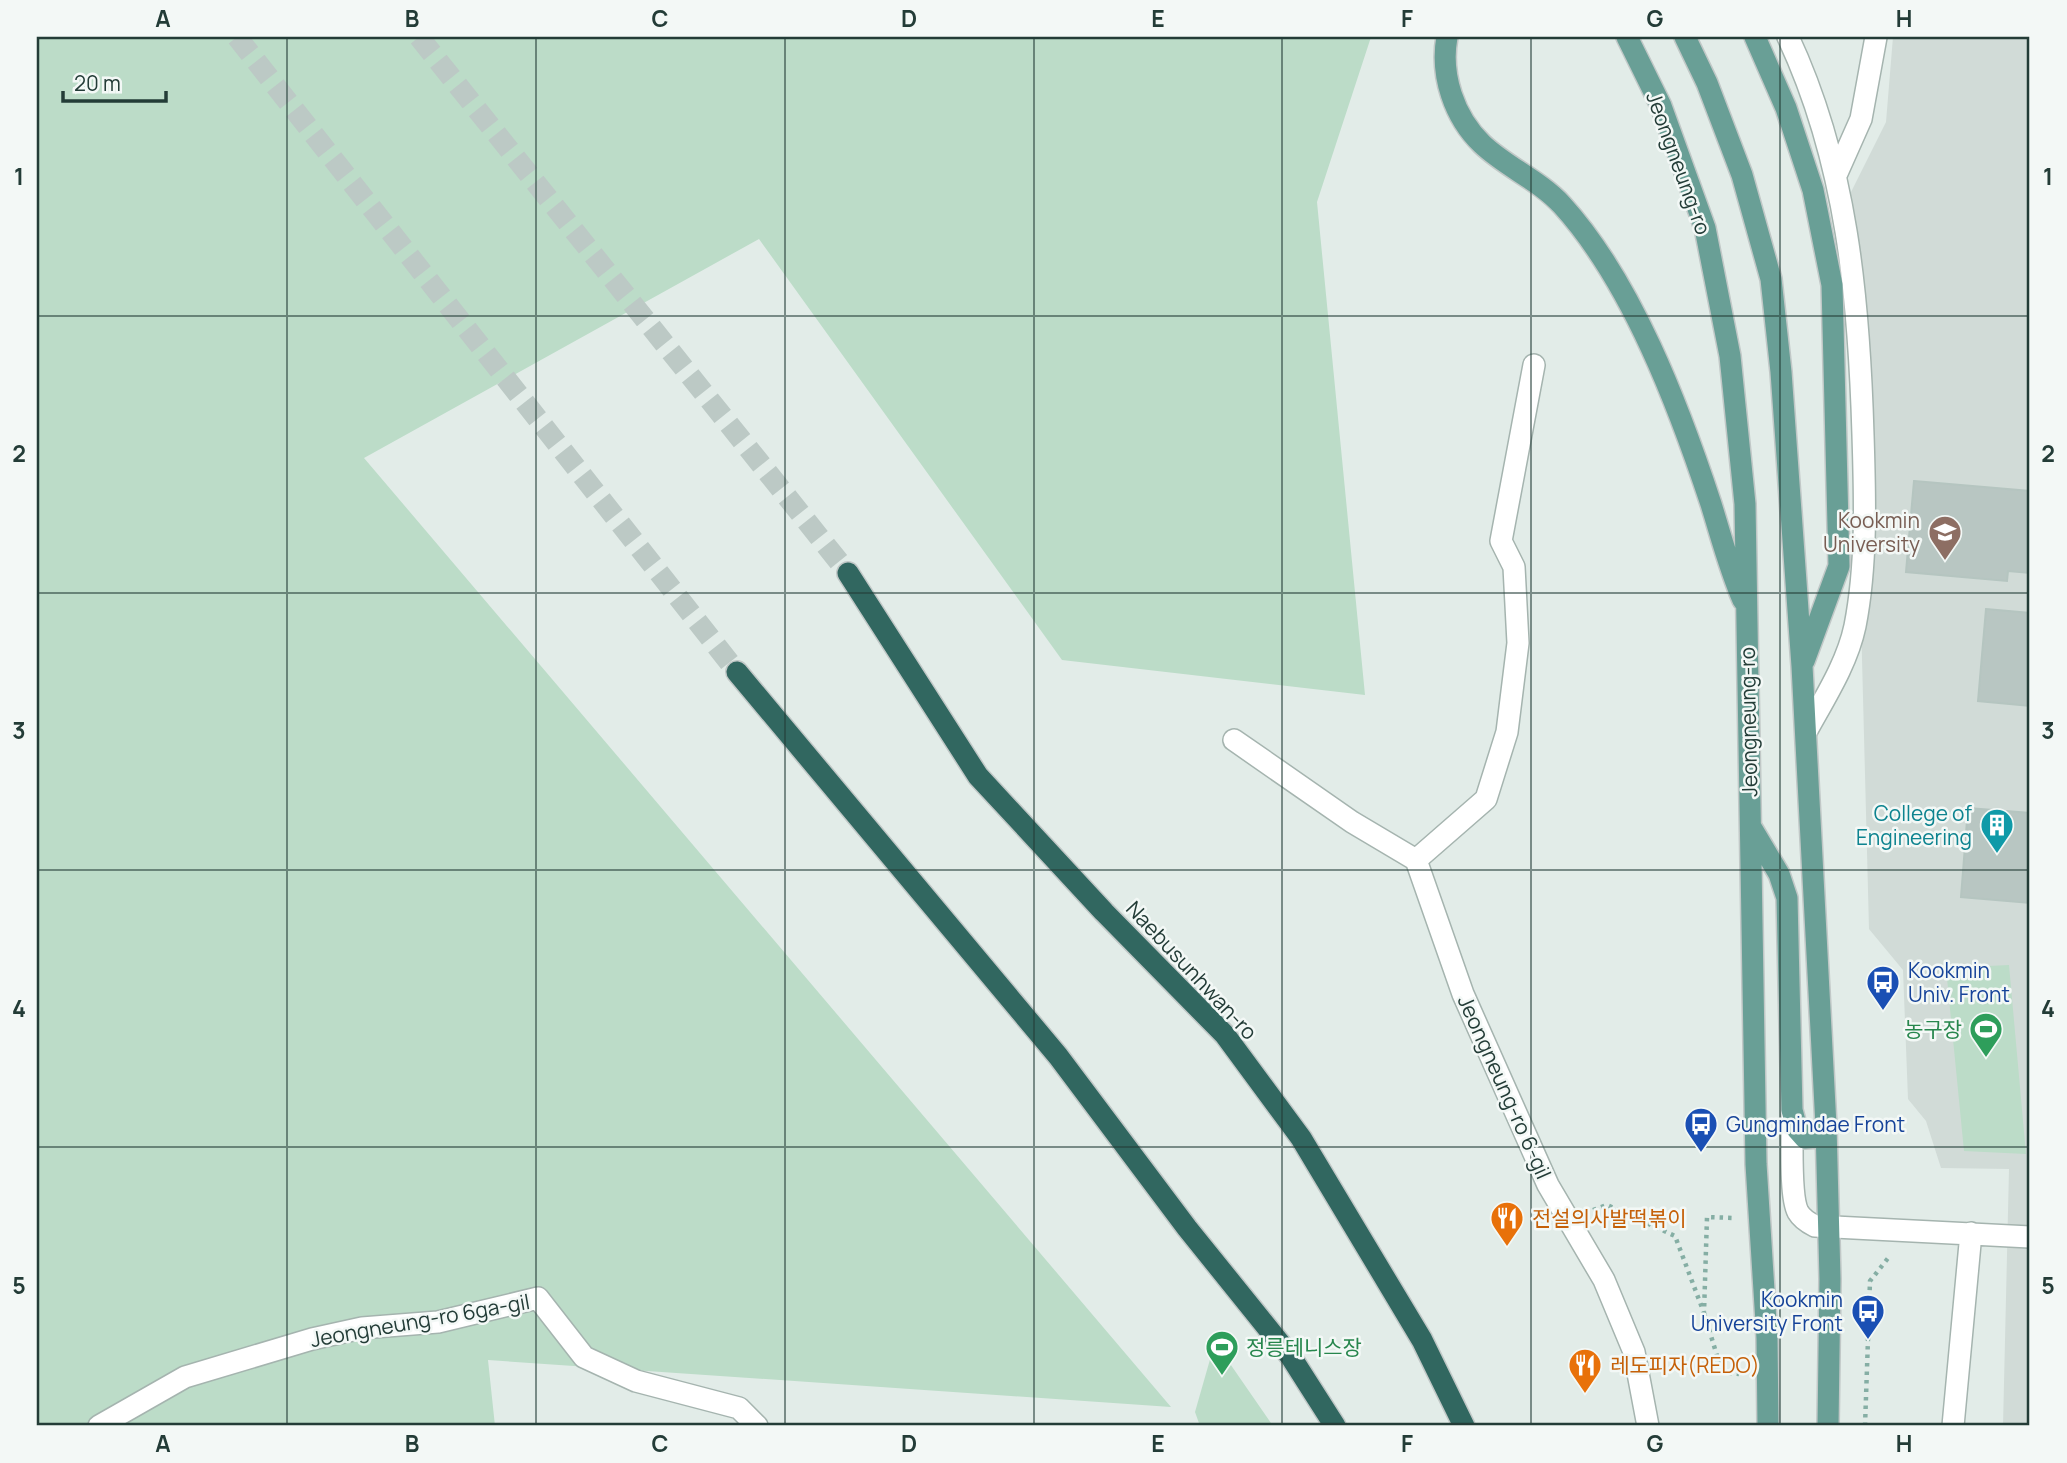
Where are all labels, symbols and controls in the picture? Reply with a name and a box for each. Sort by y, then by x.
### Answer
text: A [155,2,171,34]
text: B [405,2,419,34]
text: C [652,2,669,34]
text: D [901,2,917,34]
text: E [1151,2,1165,34]
text: F [1401,2,1413,34]
text: G [1647,2,1664,34]
text: H [1896,2,1912,34]
scale bar [63,60,166,104]
text: 20 m [74,69,121,97]
street label: Jeongneung-ro [1640,88,1718,238]
text: 1 [14,160,24,192]
text: 1 [2043,160,2053,192]
text: 2 [12,437,26,469]
text: 2 [2041,437,2055,469]
place label: Kookmin University [1823,506,1920,558]
school or university icon: Kookmin University [1926,513,1964,562]
street label: Jeongneung-ro [1733,647,1763,797]
text: 3 [12,714,26,746]
text: 3 [2041,714,2055,746]
place label: College of Engineering [1856,799,1973,851]
building icon: College of Engineering [1978,806,2016,855]
street label: Naebusunhwan-ro [1120,895,1264,1045]
place label: Kookmin Univ. Front [1908,956,2010,1008]
bus stop icon: Kookmin Univ. Front [1864,963,1902,1012]
street label: Jeongneung-ro 6-gil [1452,991,1558,1183]
text: 4 [12,992,26,1024]
text: 4 [2041,992,2055,1024]
sports icon: 농구장 [1967,1010,2005,1059]
place label: 농구장 [1904,1015,1962,1043]
bus stop icon: Gungmindae Front [1682,1105,1720,1154]
place label: Gungmindae Front [1726,1110,1905,1138]
restaurant icon: 전설의사발떡볶이 [1488,1199,1526,1248]
place label: 전설의사발떡볶이 [1532,1204,1687,1232]
text: 5 [12,1269,26,1301]
text: 5 [2041,1269,2055,1301]
place label: Kookmin University Front [1691,1285,1843,1337]
street label: Jeongneung-ro 6ga-gil [308,1287,532,1353]
bus stop icon: Kookmin University Front [1849,1292,1887,1341]
sports icon: 정릉테니스장 [1203,1328,1241,1377]
place label: 정릉테니스장 [1246,1333,1362,1361]
restaurant icon: 레도피자(REDO) [1566,1346,1604,1395]
place label: 레도피자(REDO) [1610,1351,1760,1379]
text: A [155,1427,171,1459]
text: B [405,1427,419,1459]
text: C [652,1427,669,1459]
text: D [901,1427,917,1459]
text: E [1151,1427,1165,1459]
text: F [1401,1427,1413,1459]
text: G [1647,1427,1664,1459]
text: H [1896,1427,1912,1459]

